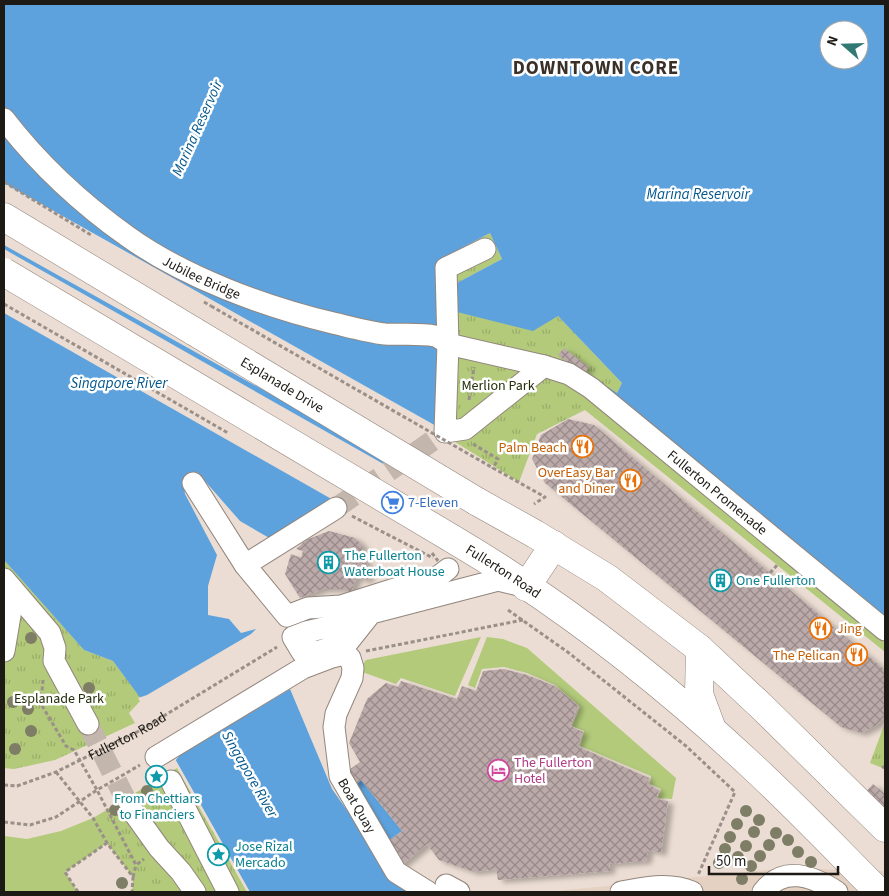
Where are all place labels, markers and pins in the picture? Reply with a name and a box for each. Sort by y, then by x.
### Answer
restaurant icon: Palm Beach [571,435,595,459]
place label: Palm Beach [499,438,567,458]
place label: OverEasy Bar and Diner [538,463,615,499]
restaurant icon: OverEasy Bar and Diner [619,468,643,492]
supermarket icon: 7-Eleven [380,490,404,514]
place label: 7-Eleven [408,493,458,513]
place label: The Fullerton Waterboat House [344,546,445,582]
building icon: The Fullerton Waterboat House [316,551,340,575]
building icon: One Fullerton [708,568,732,592]
place label: One Fullerton [736,571,816,591]
restaurant icon: Jing [809,616,833,640]
place label: Jing [837,619,862,639]
restaurant icon: The Pelican [844,643,868,667]
place label: The Pelican [773,646,840,666]
place label: The Fullerton Hotel [514,753,592,789]
hotel icon: The Fullerton Hotel [486,758,510,782]
place icon: From Chettiars to Financiers [145,764,169,788]
place label: From Chettiars to Financiers [114,789,200,825]
place label: Jose Rizal Mercado [235,837,293,873]
place icon: Jose Rizal Mercado [207,842,231,866]

